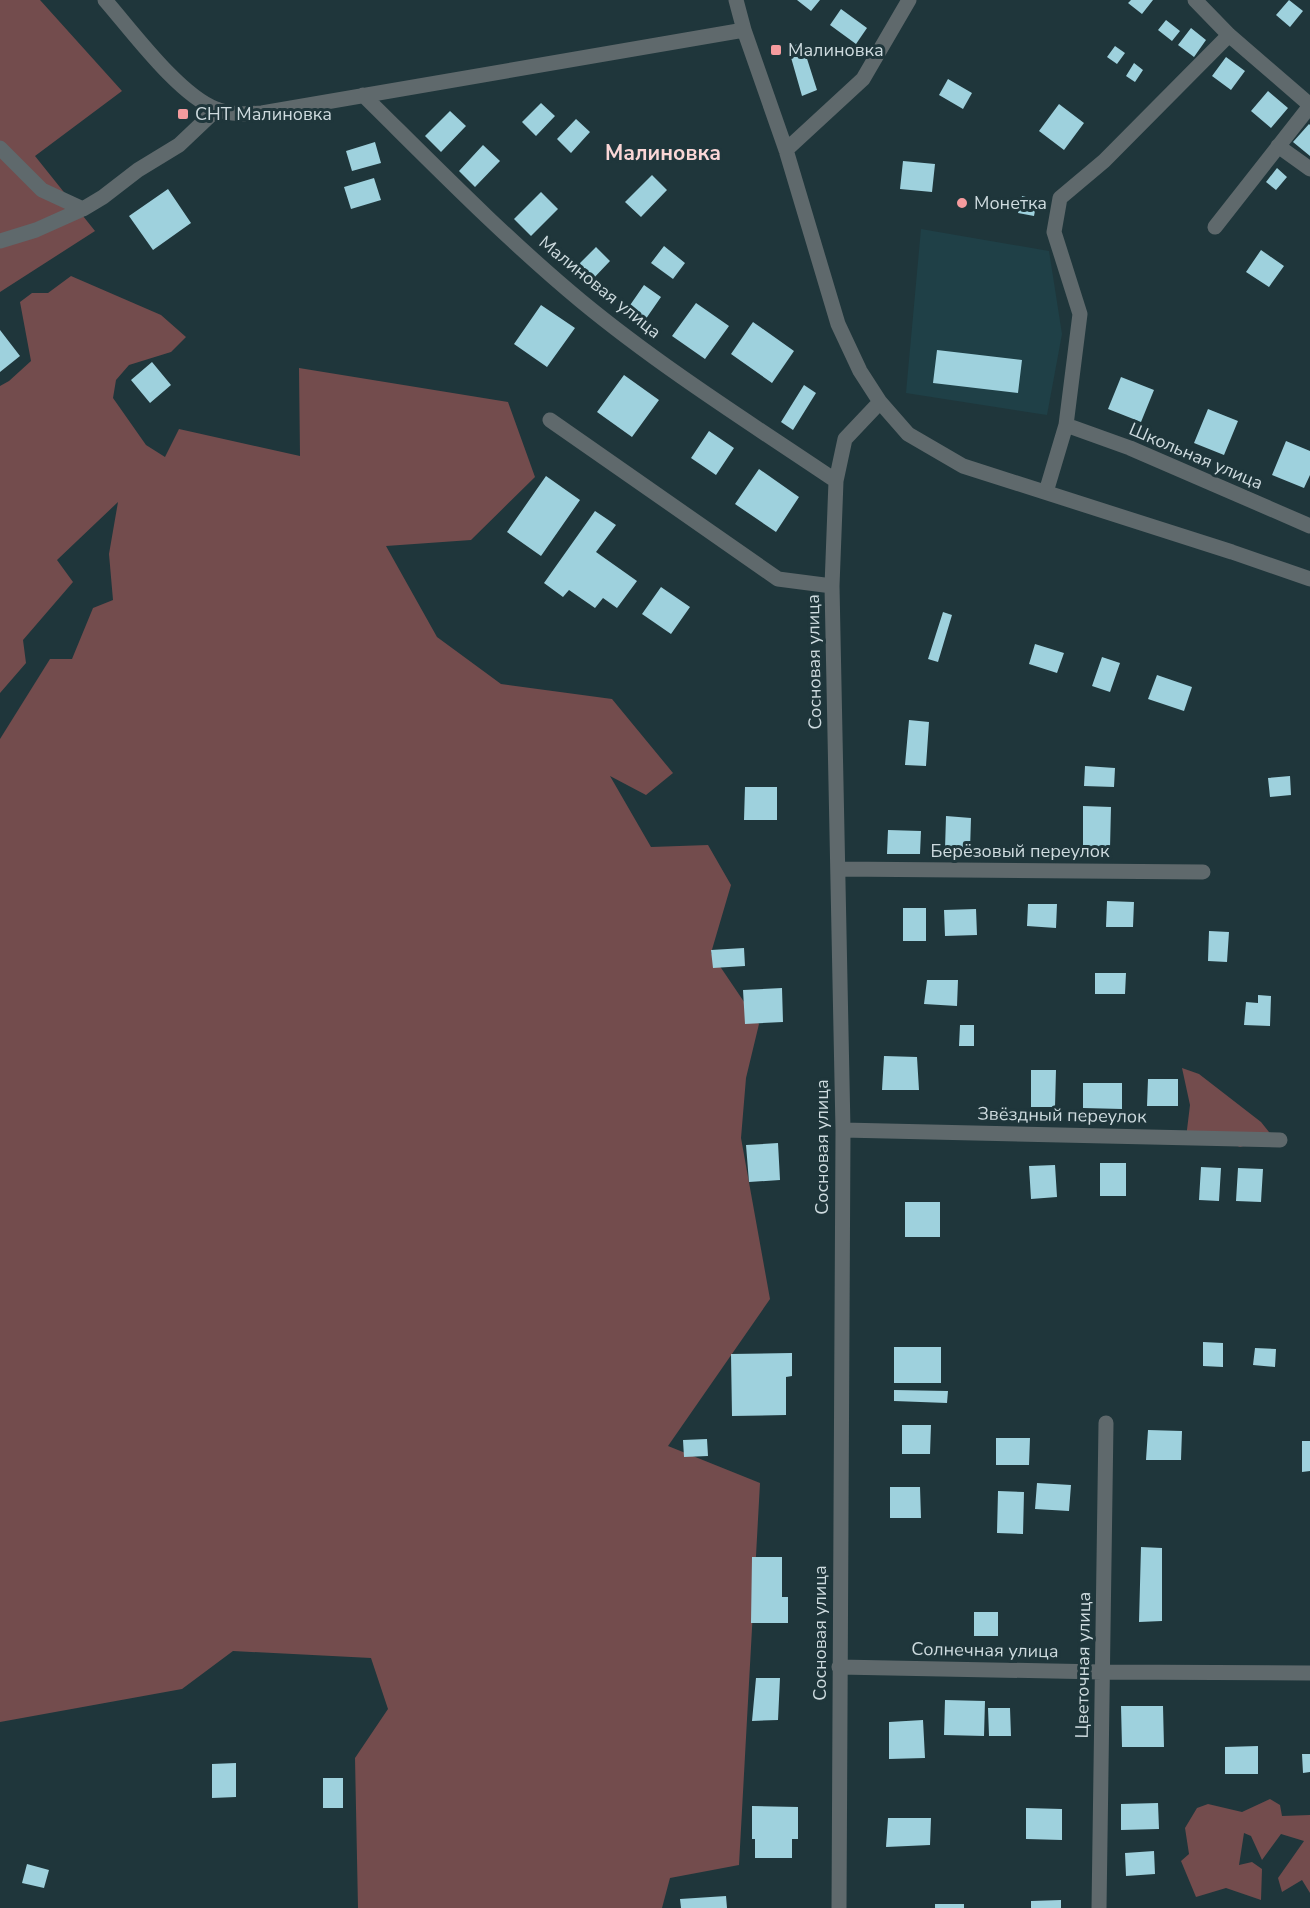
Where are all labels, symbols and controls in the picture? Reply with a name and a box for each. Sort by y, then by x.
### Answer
place label: Малиновка [788,38,884,62]
marker: Малиновка [769,43,783,57]
place label: СНТ Малиновка [195,102,332,126]
marker: СНТ Малиновка [176,107,190,121]
district label: Малиновка [605,139,721,167]
place label: Монетка [974,191,1047,215]
marker: Монетка [955,196,969,210]
street label: Малиновая улица [534,230,666,344]
street label: Школьная улица [1125,417,1267,495]
street label: Сосновая улица [801,594,827,730]
street label: Берёзовый переулок [931,839,1110,863]
street label: Сосновая улица [810,1079,834,1215]
street label: Звёздный переулок [977,1102,1147,1128]
street label: Сосновая улица [808,1565,832,1701]
street label: Цветочная улица [1070,1591,1096,1739]
street label: Солнечная улица [911,1637,1059,1663]

